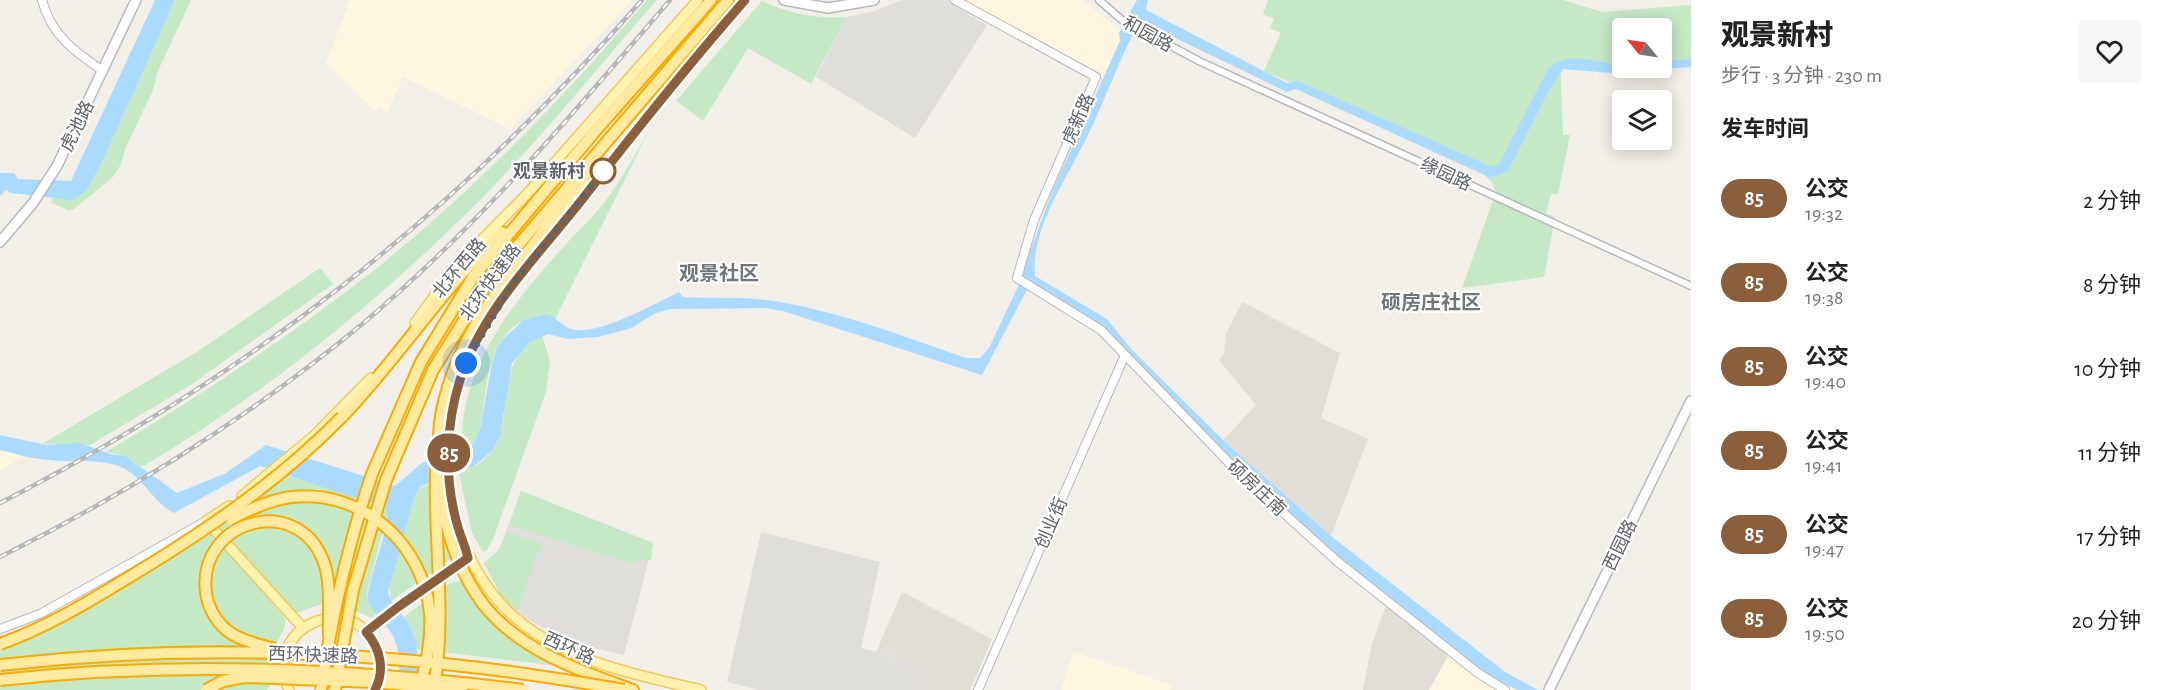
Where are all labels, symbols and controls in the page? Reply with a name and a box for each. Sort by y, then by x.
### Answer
street label: 和园路 [1120,12,1176,56]
north arrow [1612,18,1672,78]
map controls [1612,18,1672,150]
button: heart [2078,20,2141,83]
text: 观景新村 [1721,22,1833,50]
text: 步行 · 3 分钟 · 230 m [1721,66,1882,86]
street label: 虎新路 [1058,90,1098,148]
button: layers [1612,90,1672,150]
street label: 虎池路 [56,97,98,155]
text: 发车时间 [1721,118,1809,140]
street label: 缘园路 [1417,154,1475,194]
marker: 观景新村 [590,158,616,184]
place label: 观景新村 [513,161,585,181]
text: 公交 [1805,178,1849,200]
text: 85 [1744,188,1764,209]
text: 2 分钟 [2083,190,2141,212]
text: 19:32 [1805,204,1843,224]
street label: 北环西路 [428,234,490,302]
street label: 北环快速路 [455,240,525,324]
district label: 观景社区 [679,262,759,284]
text: 公交 [1805,262,1849,284]
text: 85 [1744,272,1764,293]
text: 8 分钟 [2083,274,2141,296]
text: 19:38 [1805,288,1844,308]
district label: 硕房庄社区 [1381,291,1481,313]
text: 公交 [1805,346,1849,368]
your location [451,348,481,378]
text: 85 [1744,356,1764,377]
text: 10 分钟 [2074,358,2141,380]
text: 19:40 [1805,372,1846,392]
text: 公交 [1805,430,1849,452]
line badge: 85 [422,434,476,472]
text: 85 [1744,440,1764,461]
text: 11 分钟 [2078,442,2141,464]
text: 85 [439,443,459,464]
street label: 硕房庄南 [1224,456,1290,520]
text: 19:41 [1805,456,1842,476]
street label: 创业街 [1031,494,1071,552]
text: 公交 [1805,514,1849,536]
street label: 西园路 [1599,516,1641,574]
text: 85 [1744,524,1764,545]
text: 17 分钟 [2077,526,2141,548]
text: 19:47 [1805,540,1844,560]
text: 公交 [1805,598,1849,620]
text: 85 [1744,608,1764,629]
text: 20 分钟 [2072,610,2141,632]
text: 19:50 [1805,624,1845,644]
street label: 西环路 [540,628,598,668]
street label: 西环快速路 [268,643,358,667]

